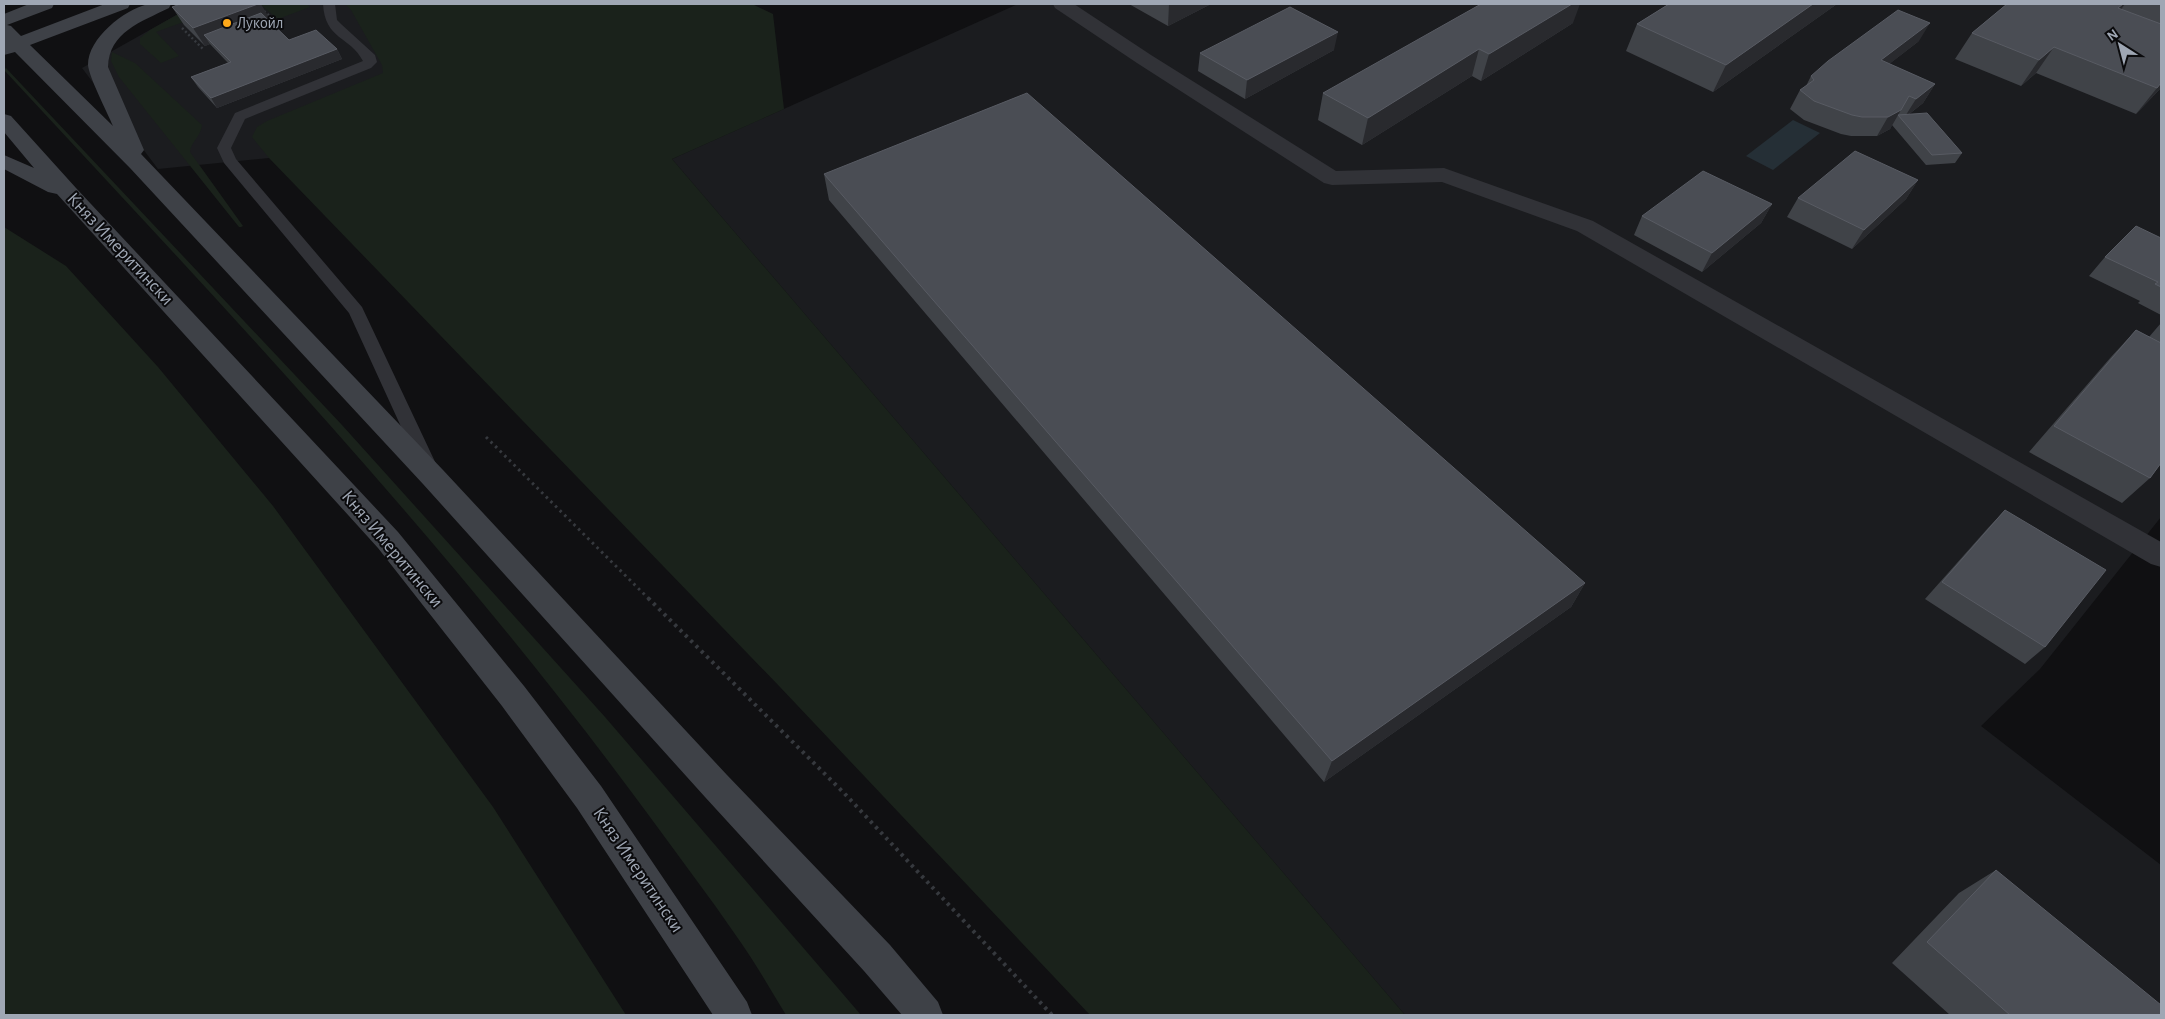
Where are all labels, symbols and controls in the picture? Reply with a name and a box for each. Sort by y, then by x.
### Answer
place label: Лукойл [237,15,283,32]
marker: Лукойл [221,17,233,29]
north arrow [2095,20,2145,70]
text: N [2105,27,2121,44]
street label: Княз Имеритински [63,189,177,309]
street label: Княз Имеритински [338,487,446,611]
street label: Княз Имеритински [589,804,687,936]

